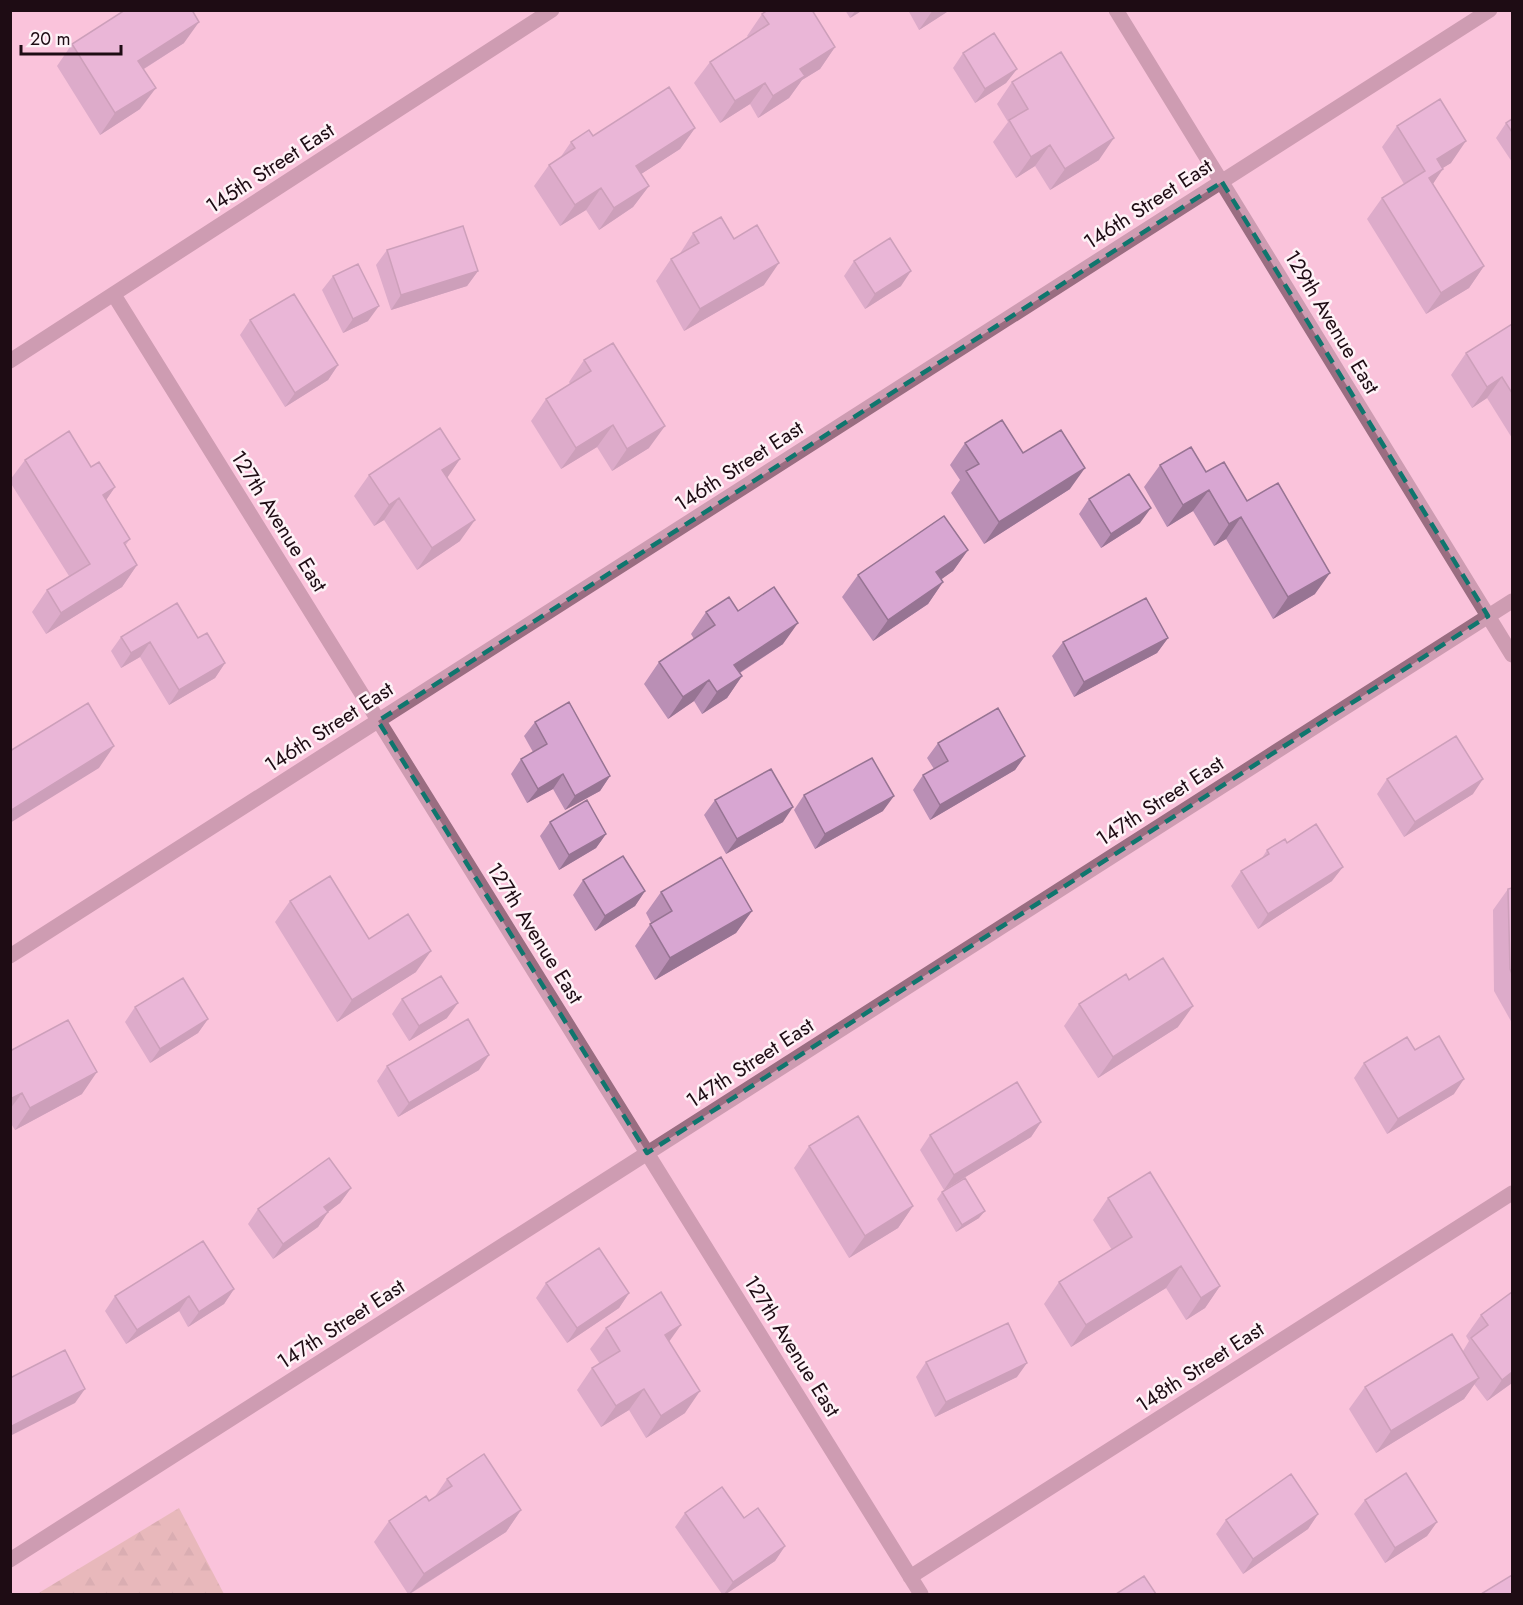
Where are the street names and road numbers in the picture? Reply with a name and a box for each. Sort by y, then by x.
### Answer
street label: 145th Street East [200,115,340,221]
street label: 146th Street East [1078,151,1218,257]
street label: 129th Avenue East [1277,245,1387,399]
street label: 146th Street East [669,413,809,519]
street label: 127th Avenue East [223,444,335,598]
street label: 146th Street East [259,674,399,780]
street label: 147th Street East [1090,748,1230,854]
street label: 127th Avenue East [479,856,591,1010]
street label: 147th Street East [680,1010,820,1116]
street label: 127th Avenue East [736,1269,848,1423]
street label: 147th Street East [271,1271,411,1377]
street label: 148th Street East [1130,1314,1270,1420]

